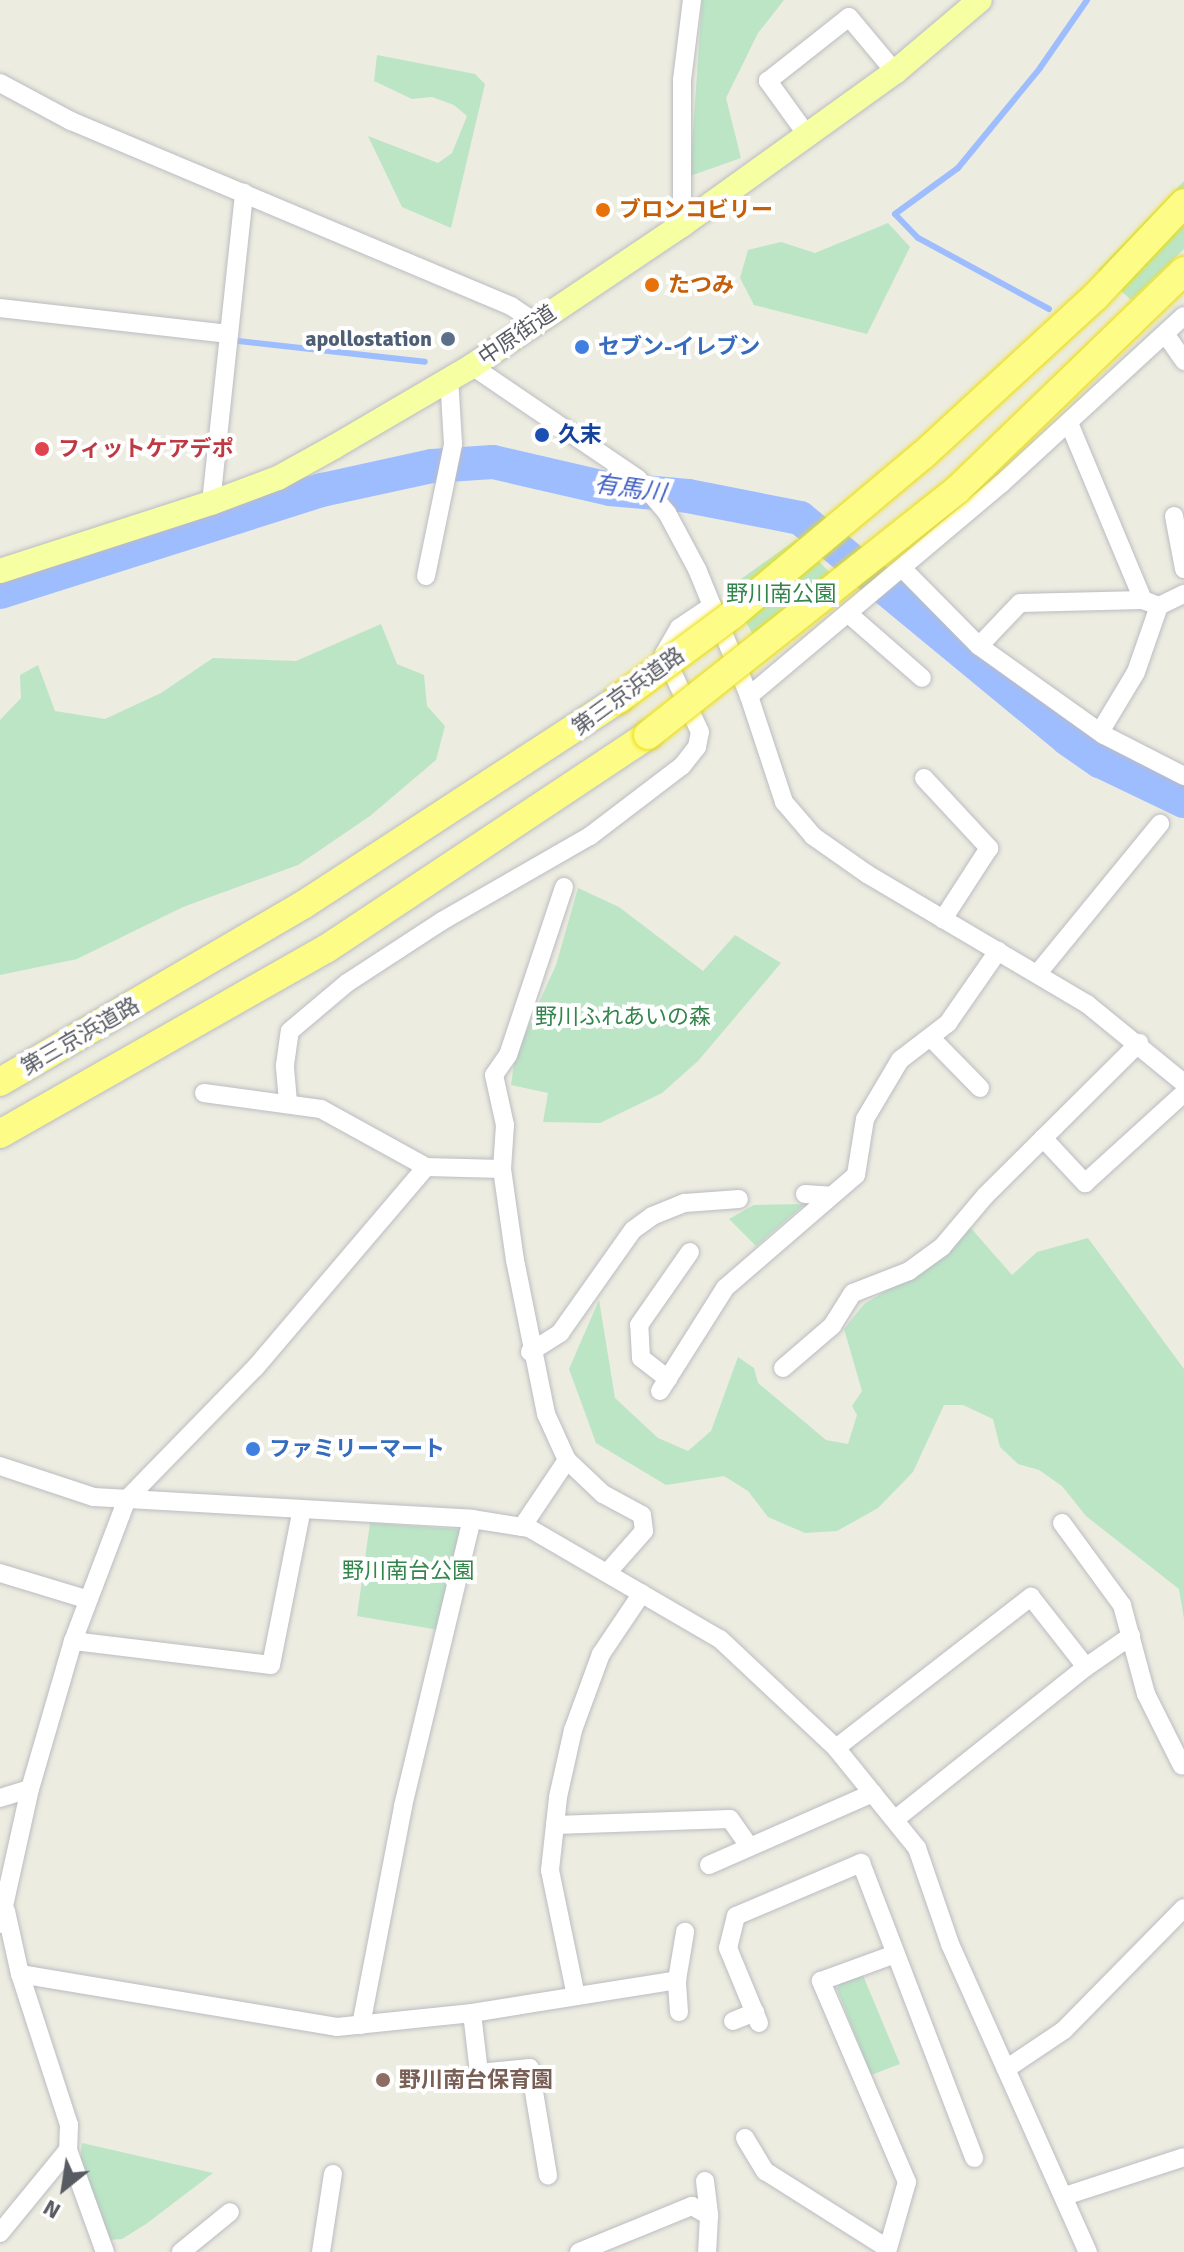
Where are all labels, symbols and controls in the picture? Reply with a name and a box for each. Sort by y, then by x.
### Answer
place label: ブロンコビリー [619,197,773,223]
marker: ブロンコビリー [594,201,612,219]
place label: たつみ [668,272,734,298]
marker: たつみ [643,276,661,294]
street label: 中原街道 [473,299,561,371]
place label: apollostation [305,326,432,352]
marker: apollostation [439,330,457,348]
place label: セブン-イレブン [598,334,760,360]
marker: セブン-イレブン [573,338,591,356]
place label: 久末 [558,422,602,448]
marker: 久末 [533,426,551,444]
place label: フィットケアデポ [58,436,234,462]
marker: フィットケアデポ [33,440,51,458]
water label: 有馬川 [592,470,668,508]
park label: 野川南公園 [726,581,836,607]
street label: 第三京浜道路 [567,642,689,740]
street label: 第三京浜道路 [16,992,144,1080]
park label: 野川ふれあいの森 [535,1004,711,1030]
place label: ファミリーマート [269,1436,445,1462]
marker: ファミリーマート [244,1440,262,1458]
park label: 野川南台公園 [342,1558,474,1584]
place label: 野川南台保育園 [399,2067,553,2093]
marker: 野川南台保育園 [374,2071,392,2089]
north arrow [24,2148,104,2228]
text: N [38,2194,65,2225]

